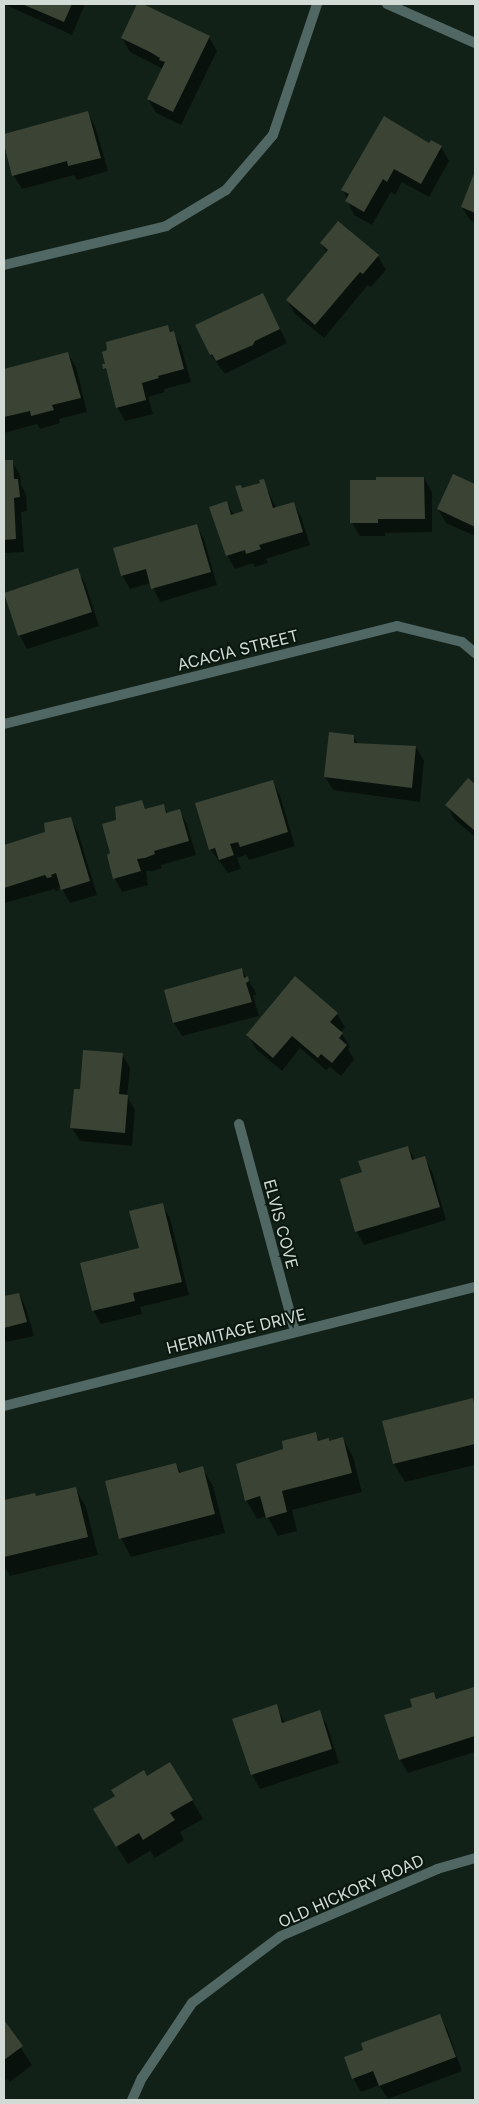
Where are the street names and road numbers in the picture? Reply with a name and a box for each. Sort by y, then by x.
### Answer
street label: ACACIA STREET [175,626,301,674]
street label: ELVIS COVE [260,1177,302,1271]
street label: HERMITAGE DRIVE [164,1304,308,1358]
street label: OLD HICKORY ROAD [275,1850,427,1932]

